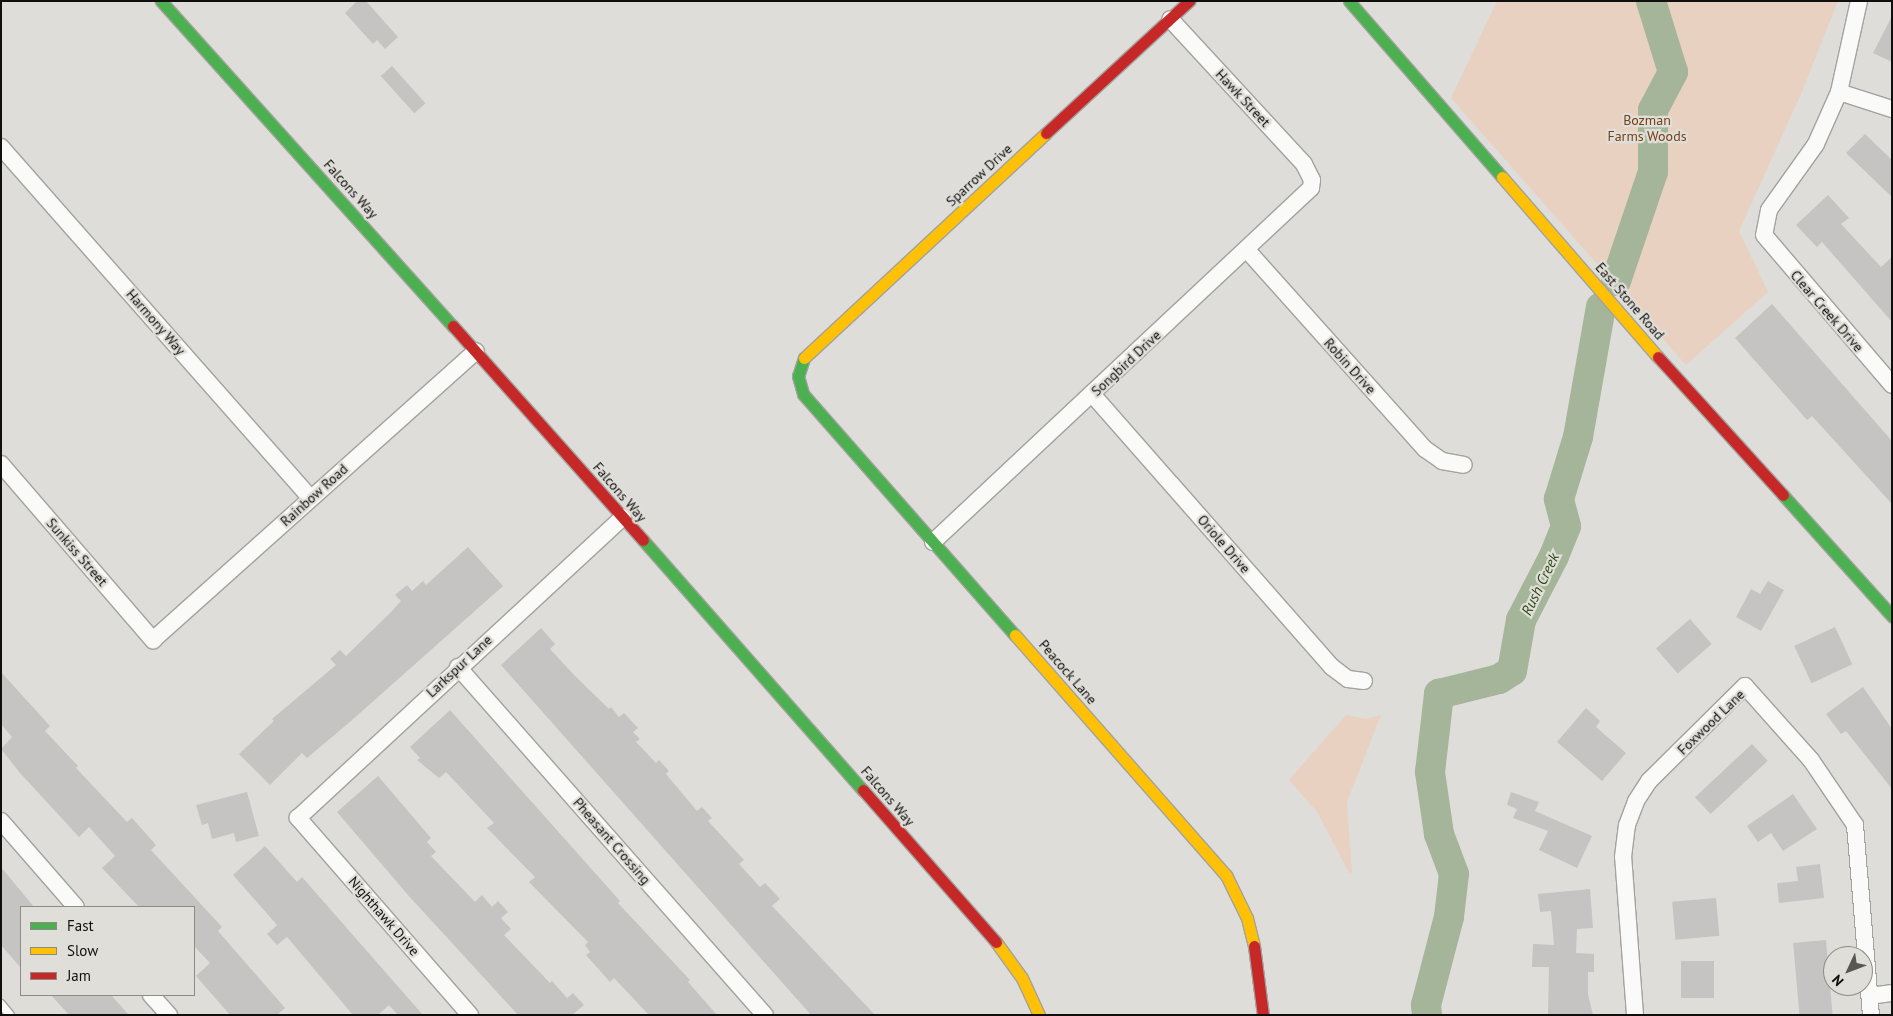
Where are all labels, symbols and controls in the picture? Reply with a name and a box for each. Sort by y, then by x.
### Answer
street label: Hawk Street [1212,66,1274,130]
park label: Bozman Farms Woods [1607,112,1687,144]
street label: Sparrow Drive [942,140,1016,210]
street label: Falcons Way [320,156,382,222]
street label: East Stone Road [1592,259,1668,343]
street label: Clear Creek Drive [1787,267,1867,355]
street label: Harmony Way [123,285,189,359]
street label: Songbird Drive [1088,327,1164,399]
street label: Robin Drive [1321,335,1379,397]
street label: Falcons Way [590,459,650,525]
street label: Rainbow Road [277,460,351,530]
street label: Oriole Drive [1194,511,1254,577]
street label: Sunkiss Street [43,515,111,589]
water label: Rush Creek [1517,550,1563,618]
street label: Larkspur Lane [423,631,495,701]
street label: Peacock Lane [1035,636,1101,708]
street label: Foxwood Lane [1674,686,1748,758]
street label: Falcons Way [858,763,918,829]
street label: Pheasant Crossing [570,794,654,888]
street label: Nighthawk Drive [345,873,423,959]
legend [20,906,195,996]
text: Fast [67,916,94,935]
text: Slow [67,941,98,960]
north arrow [1823,946,1873,996]
text: Jam [67,966,91,985]
text: N [1828,971,1847,990]

